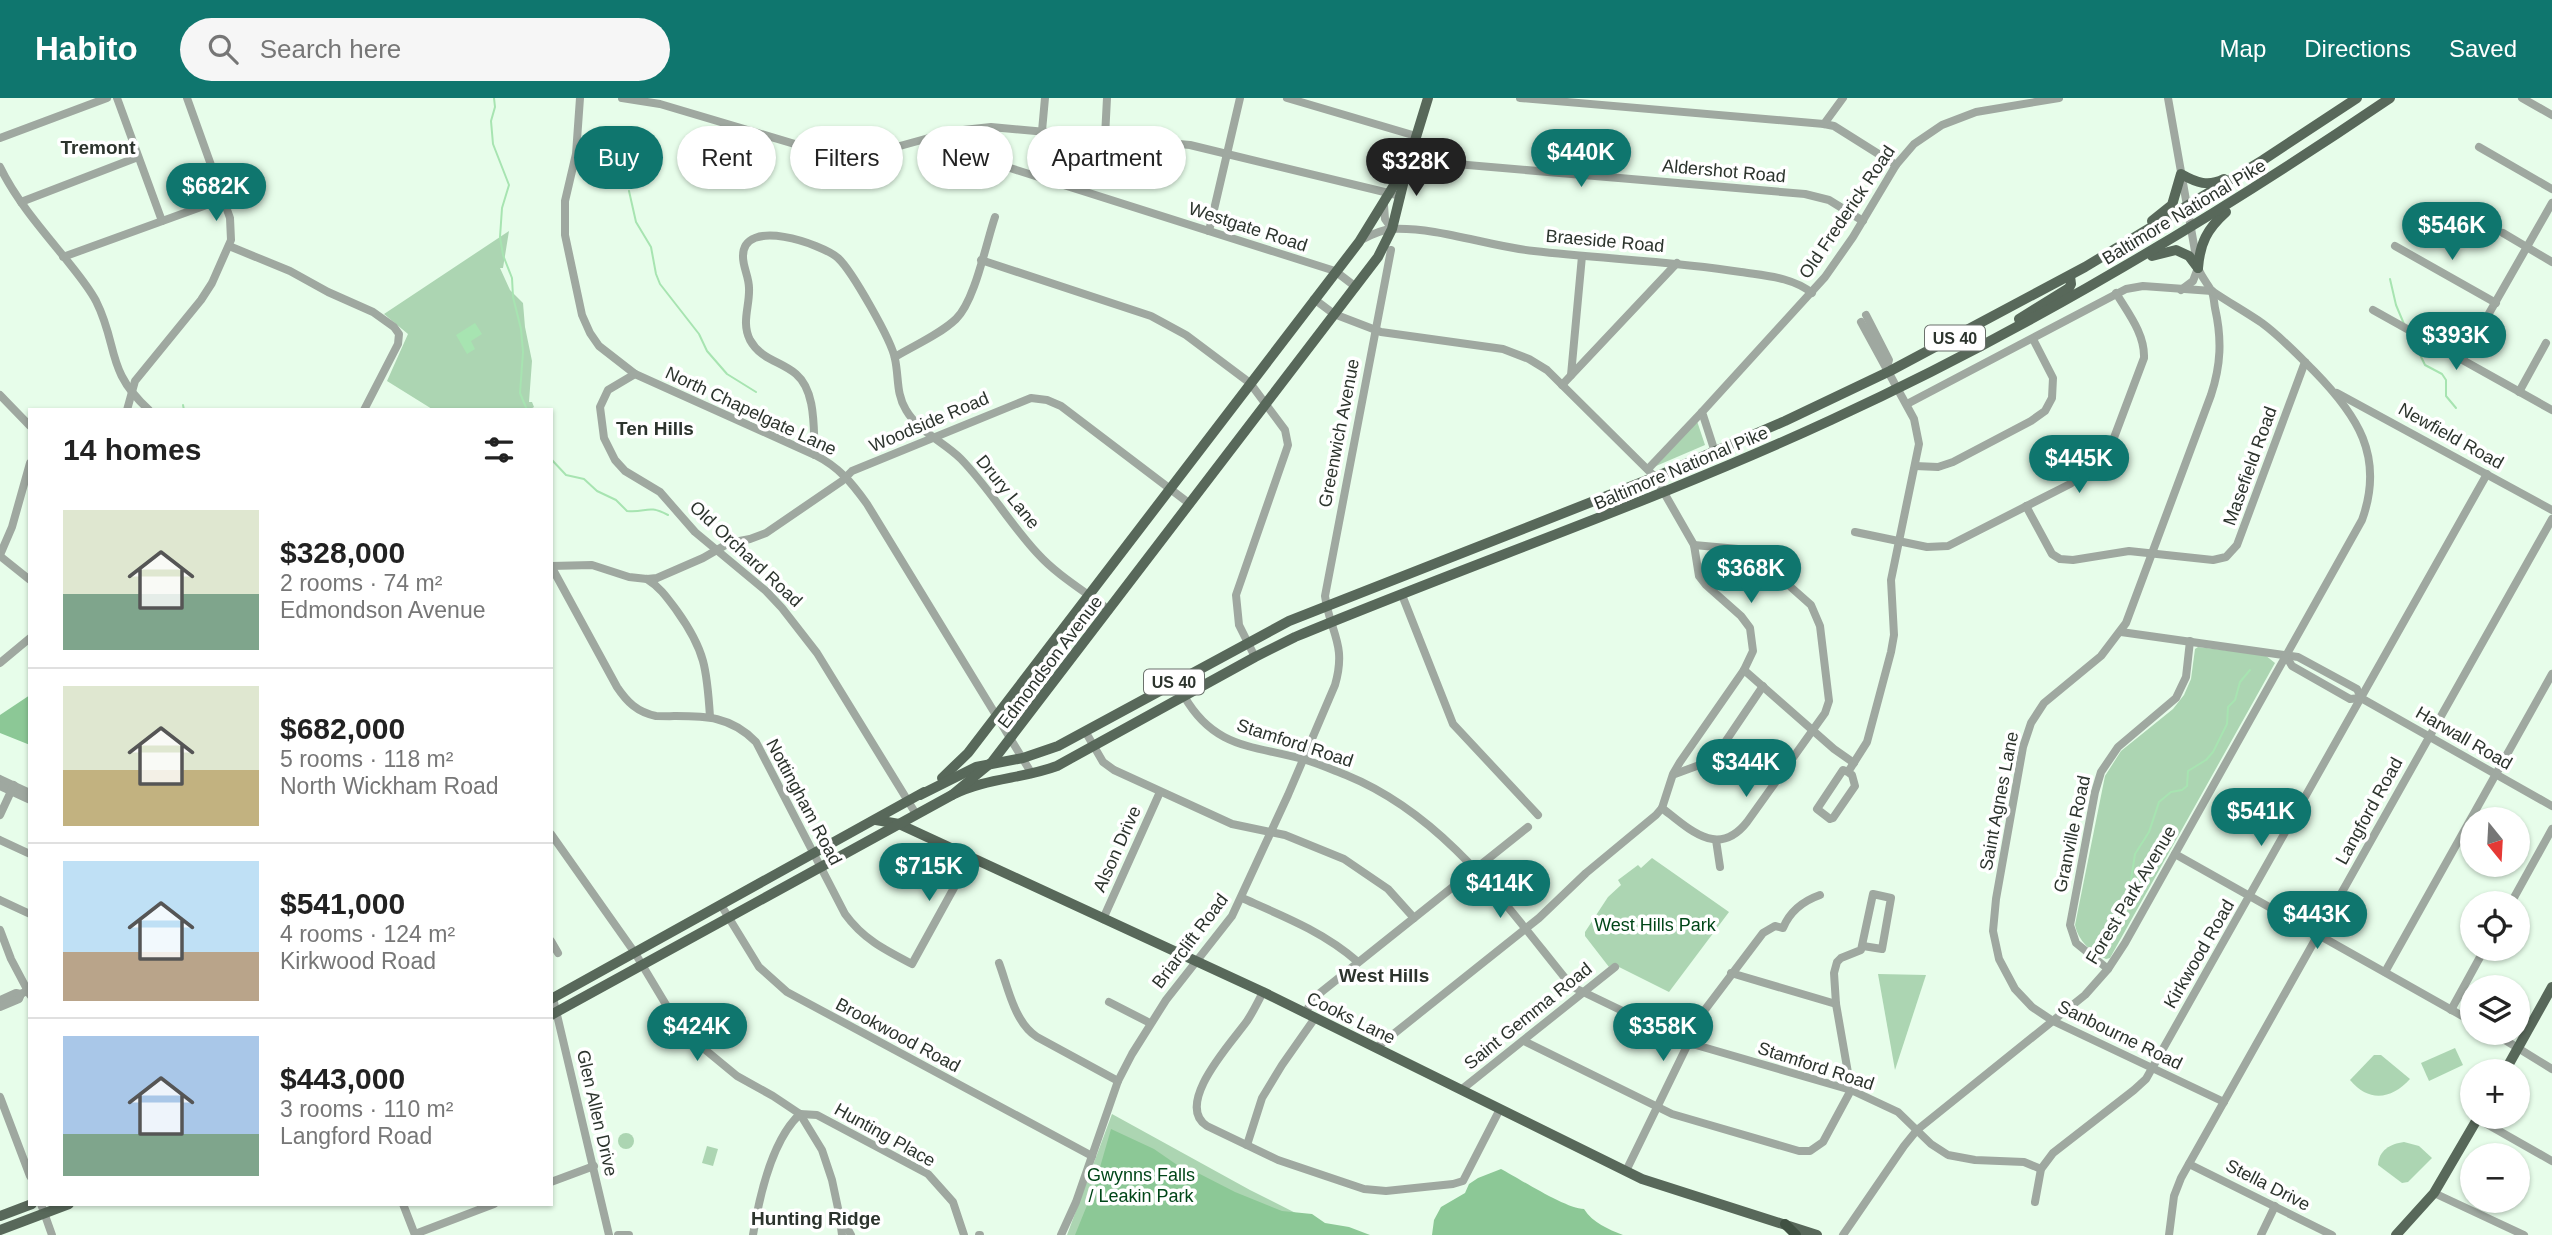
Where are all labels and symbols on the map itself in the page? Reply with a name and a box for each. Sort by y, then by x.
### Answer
pin: $440K [1532,130,1630,189]
district label: Tremont [61,137,136,158]
pin: $328K [1367,139,1465,198]
street label: Old Frederick Road [1795,142,1899,282]
street label: Baltimore National Pike [2099,155,2269,269]
street label: Aldershot Road [1661,156,1787,186]
pin: $682K [167,164,265,223]
street label: Westgate Road [1186,198,1310,256]
pin: $546K [2403,202,2501,262]
street label: Braeside Road [1545,226,1665,256]
pin: $393K [2407,313,2505,372]
road number: US 40 [1925,326,1985,350]
street label: Greenwich Avenue [1315,357,1363,509]
street label: North Chapelgate Lane [662,363,840,459]
street label: Woodside Road [866,388,992,456]
street label: Newfield Road [2395,399,2507,473]
street label: Masefield Road [2219,404,2281,528]
district label: Ten Hills [616,418,694,439]
street label: Baltimore National Pike [1591,422,1771,514]
pin: $445K [2030,436,2128,495]
street label: Drury Lane [972,451,1044,533]
street label: Old Orchard Road [686,497,806,611]
pin: $368K [1702,546,1800,605]
street label: Edmondson Avenue [994,592,1106,732]
road number: US 40 [1144,670,1204,694]
street label: Harwall Road [2412,702,2516,774]
street label: Stamford Road [1234,715,1356,771]
street label: Saint Agnes Lane [1976,730,2022,872]
street label: Nottingham Road [762,735,846,869]
pin: $344K [1697,740,1795,799]
street label: Langford Road [2331,754,2407,868]
street label: Granville Road [2050,774,2094,894]
pin: $541K [2212,788,2310,848]
street label: Alson Drive [1089,803,1145,895]
north arrow [2460,807,2530,877]
street label: Forest Park Avenue [2082,822,2180,968]
pin: $715K [880,844,978,903]
pin: $414K [1451,860,1549,920]
street label: Briarclift Road [1148,890,1232,992]
pin: $443K [2268,892,2366,951]
street label: Kirkwood Road [2160,896,2238,1012]
park label: West Hills Park [1594,915,1717,935]
street label: Saint Gemma Road [1460,958,1596,1074]
district label: West Hills [1339,965,1429,986]
street label: Cooks Lane [1303,988,1399,1048]
street label: Brookwood Road [832,994,964,1076]
street label: Sanbourne Road [2054,996,2186,1074]
pin: $424K [648,1004,746,1063]
pin: $358K [1614,1004,1712,1063]
street label: Stamford Road [1755,1038,1877,1094]
street label: Glen Allen Drive [573,1048,621,1178]
street label: Hunting Place [831,1099,939,1171]
street label: Stella Drive [2222,1155,2314,1215]
park label: Gwynns Falls / Leakin Park [1087,1165,1195,1206]
district label: Hunting Ridge [751,1208,881,1229]

